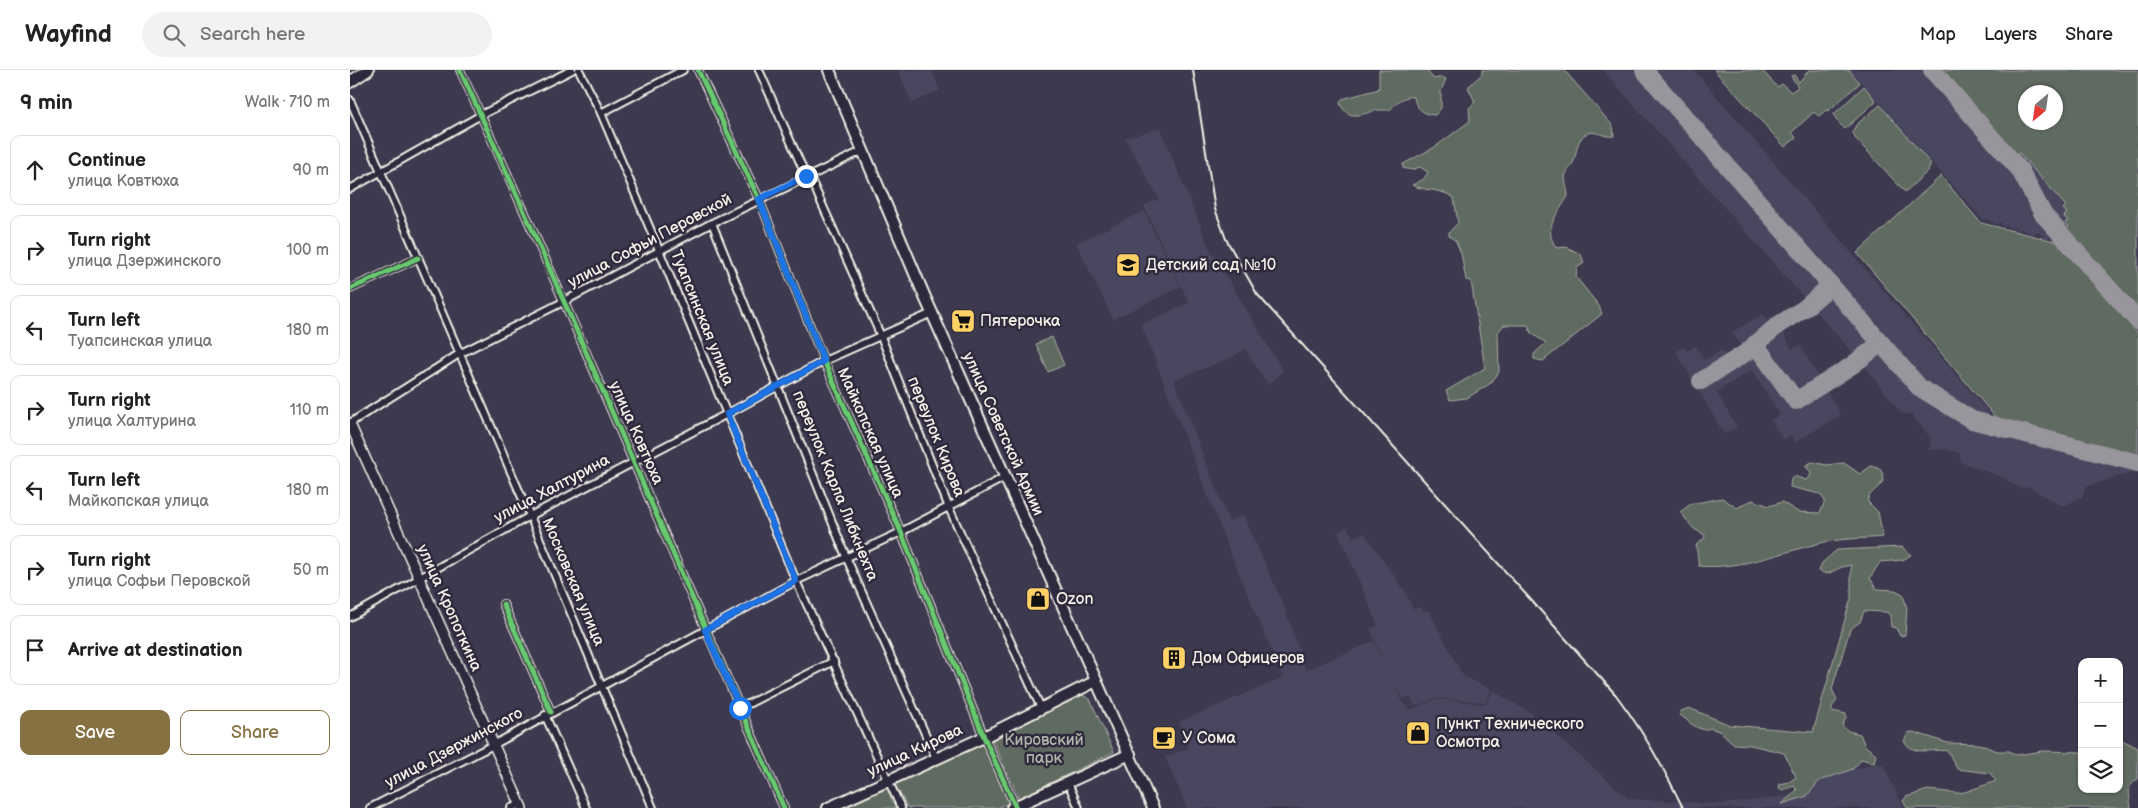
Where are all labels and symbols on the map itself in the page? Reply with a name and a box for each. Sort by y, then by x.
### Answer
north arrow [2018,85,2063,130]
route end [795,165,818,188]
street label: улица Софьи Перовской [565,190,735,292]
street label: Туапсинская улица [666,248,738,389]
school or university icon: Детский сад №10 [1115,252,1141,278]
place label: Детский сад №10 [1146,256,1276,275]
supermarket icon: Пятерочка [950,308,976,334]
place label: Пятерочка [980,312,1061,331]
street label: улица Советской Армии [958,349,1048,519]
street label: Майкопская улица [833,365,908,502]
street label: переулок Кирова [903,374,969,500]
street label: улица Ковтюха [605,378,668,488]
street label: переулок Карла Либкнехта [788,388,882,584]
street label: улица Халтурина [491,450,613,527]
street label: Московская улица [537,515,609,650]
street label: улица Кропоткина [412,542,486,675]
shop icon: Ozon [1025,586,1051,612]
place label: Ozon [1056,590,1094,609]
building icon: Дом Офицеров [1161,645,1187,671]
place label: Дом Офицеров [1192,649,1305,668]
route start [729,697,752,720]
street label: улица Дзержинского [382,704,526,792]
place label: Пункт Технического Осмотра [1436,715,1584,752]
street label: улица Кирова [864,720,966,781]
shop icon: Пункт Технического Осмотра [1405,720,1431,746]
cafe icon: У Сома [1151,725,1177,751]
place label: У Сома [1182,729,1236,748]
park label: Кировский парк [1004,731,1084,768]

